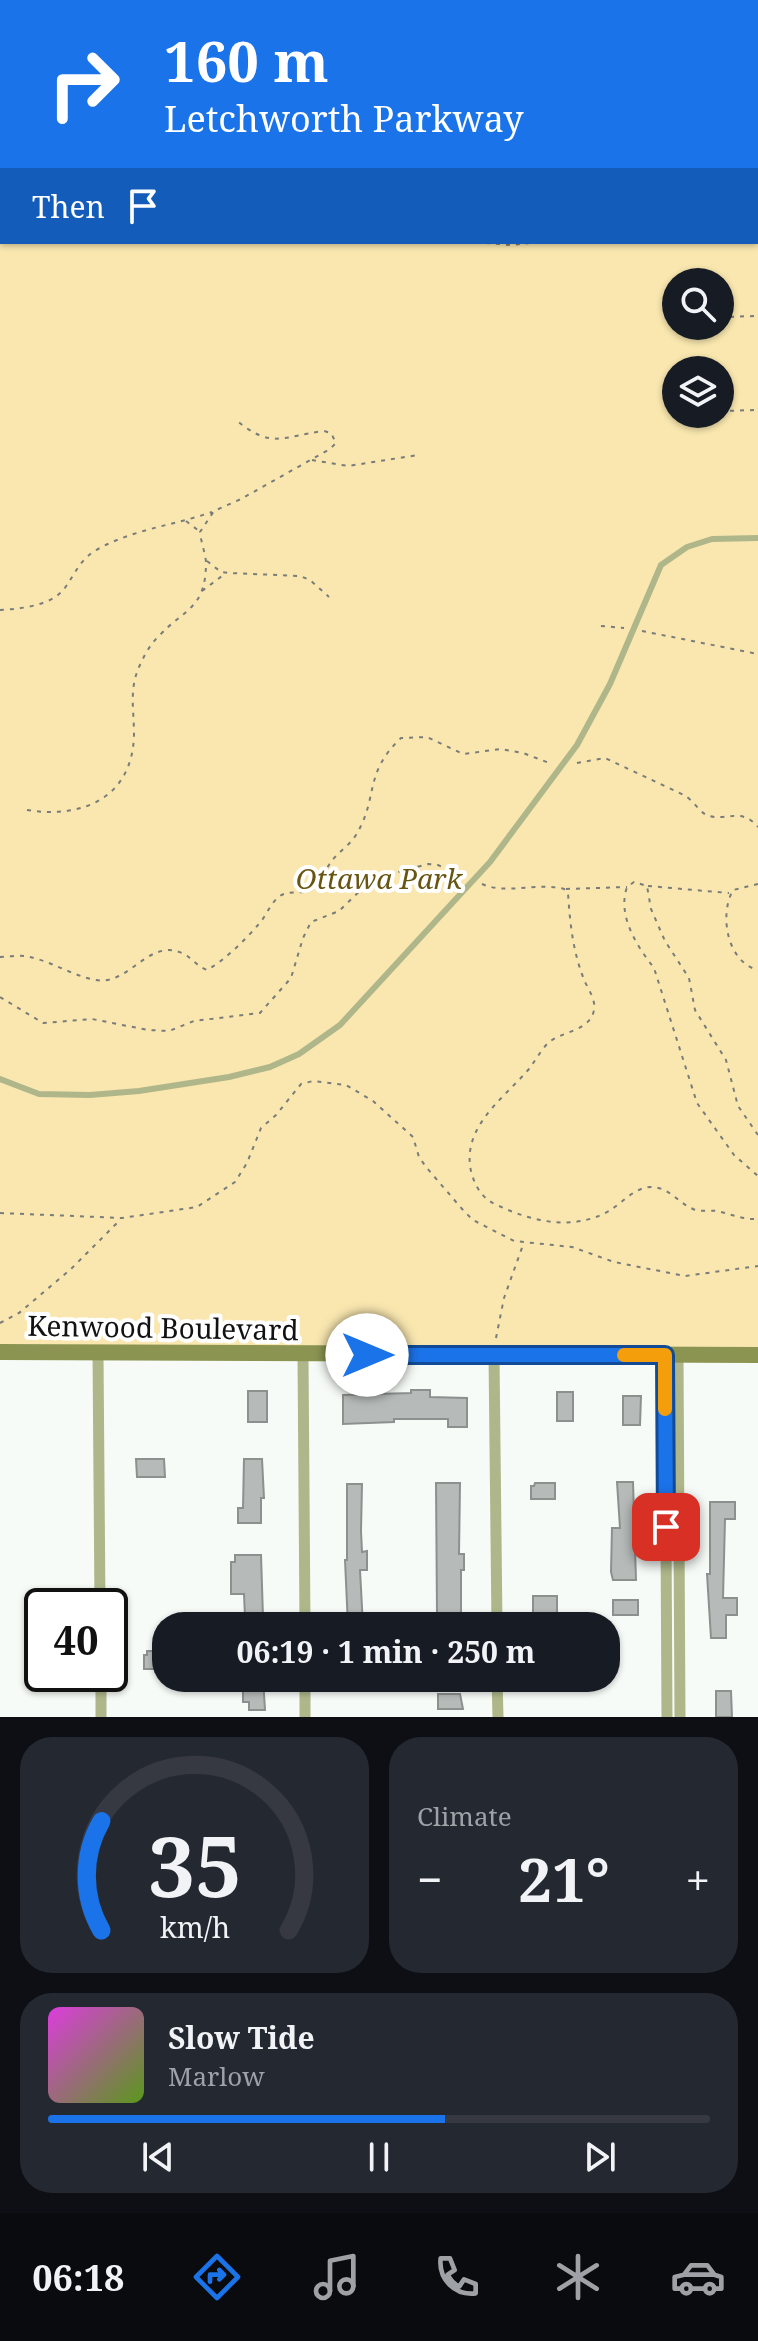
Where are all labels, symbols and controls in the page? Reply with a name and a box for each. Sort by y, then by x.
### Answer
text: 160 m [164,22,329,98]
icon: right [32,32,136,136]
text: Letchworth Parkway [164,94,524,143]
icon: arrive [121,184,165,228]
text: Then [32,186,105,227]
map controls [662,268,734,428]
button: search [662,268,734,340]
button: layers [662,356,734,428]
park label: Ottawa Park [296,859,463,897]
street label: Kenwood Boulevard [27,1306,299,1348]
position arrow [325,1313,409,1397]
pin [632,1493,700,1561]
icon: arrive [644,1505,688,1549]
speed limit sign: 40 [24,1588,128,1692]
text: 06:19 · 1 min · 250 m [237,1631,535,1672]
text: Climate [417,1798,512,1834]
text: 35 [147,1808,242,1921]
text: 21° [518,1838,610,1920]
text: − [417,1849,442,1909]
text: + [685,1849,710,1909]
text: km/h [159,1907,230,1946]
text: Slow Tide [168,2017,315,2058]
text: Marlow [168,2058,265,2094]
icon: previous [136,2135,180,2179]
icon: pause [357,2135,401,2179]
icon: next [578,2135,622,2179]
icon: directions [189,2249,245,2305]
icon: music [309,2249,365,2305]
icon: phone [429,2249,485,2305]
icon: climate [550,2249,606,2305]
icon: car [670,2249,726,2305]
text: 06:18 [32,2253,124,2302]

